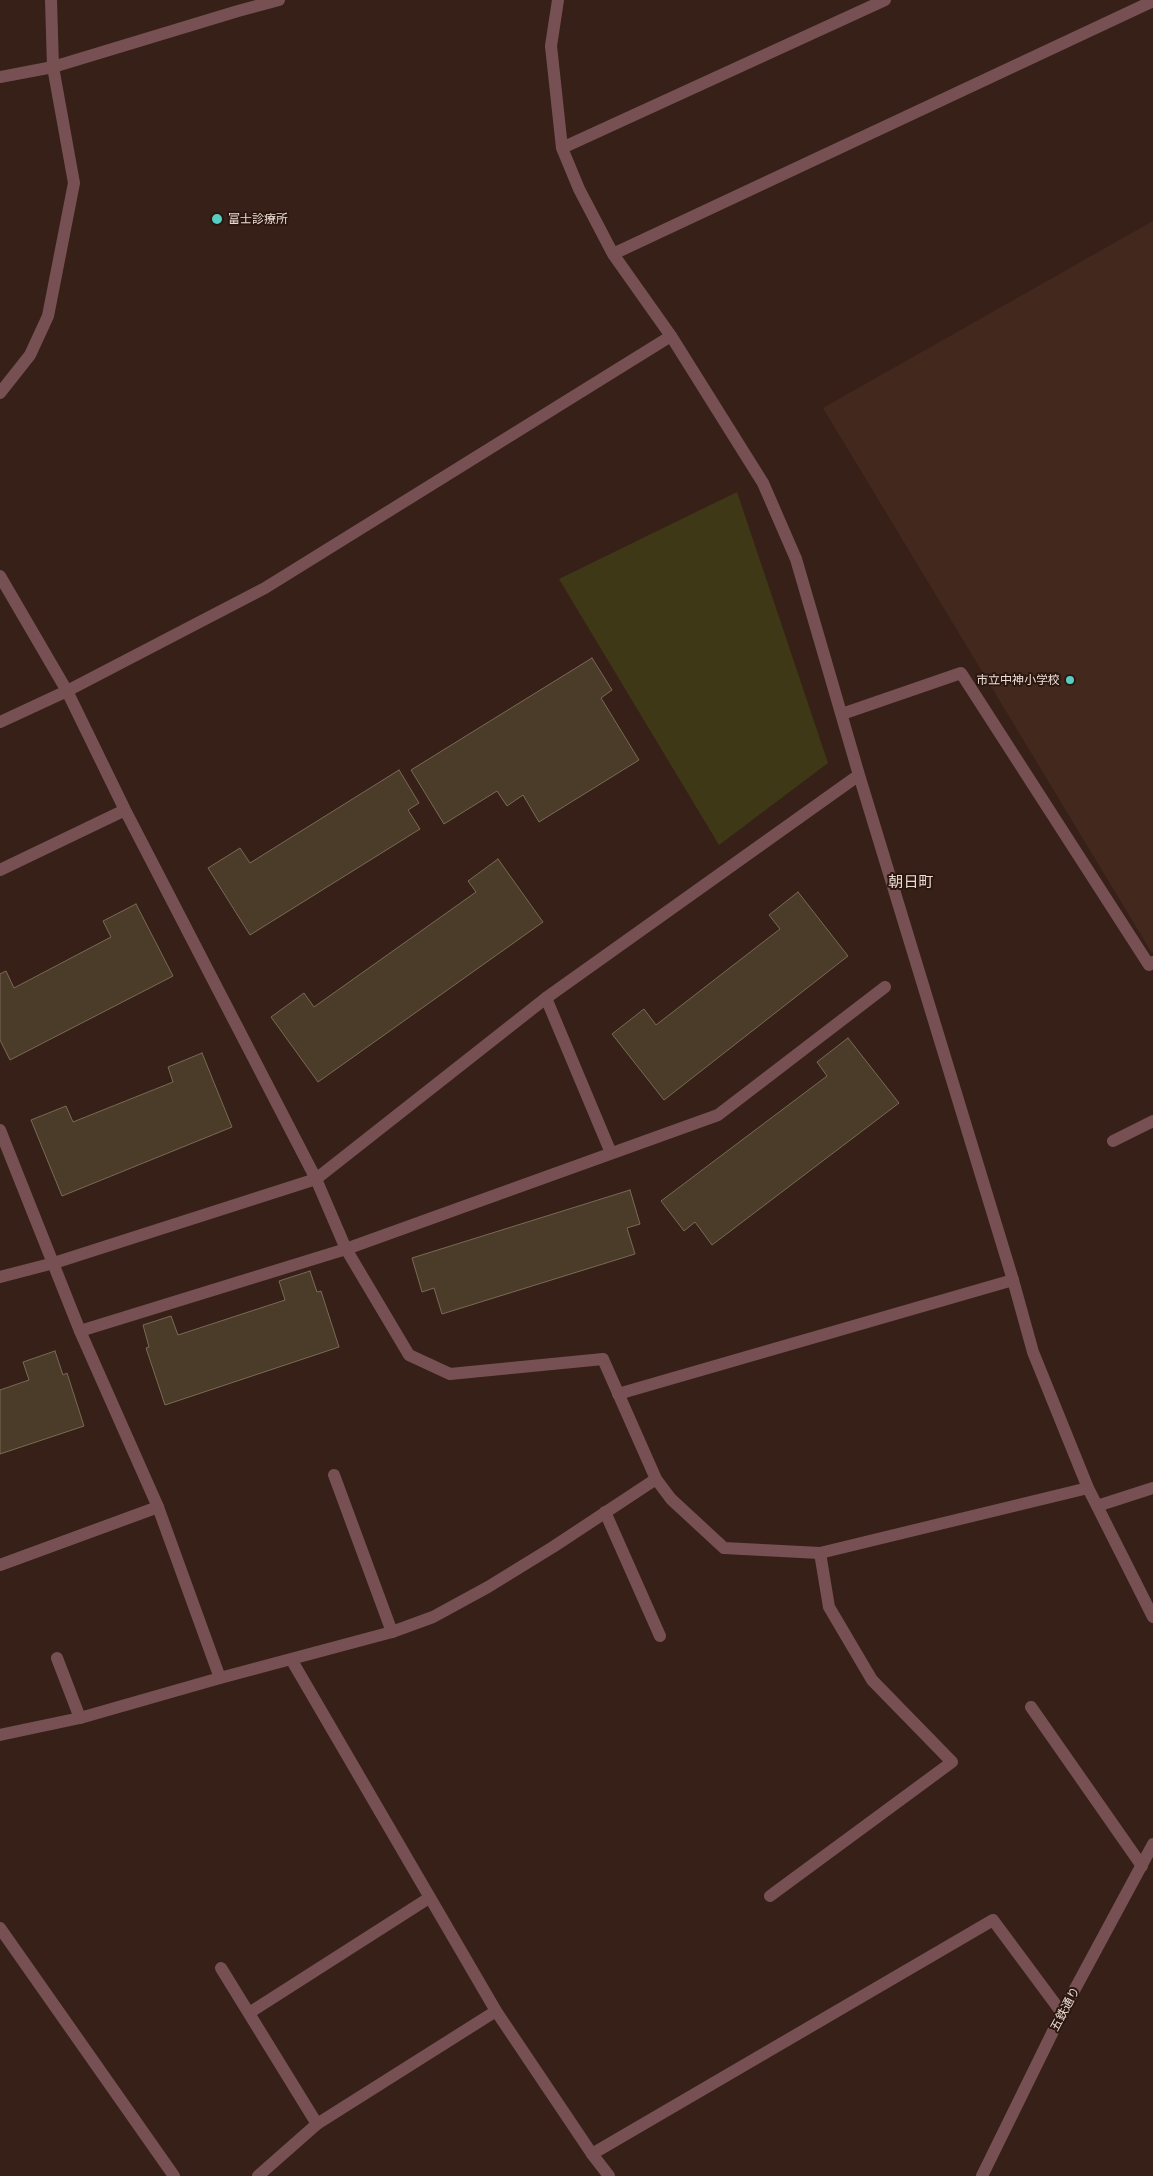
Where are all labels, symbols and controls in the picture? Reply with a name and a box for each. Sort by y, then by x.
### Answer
marker: 富士診療所 [210,212,224,226]
place label: 富士診療所 [228,212,288,226]
place label: 市立中神小学校 [976,673,1060,687]
marker: 市立中神小学校 [1064,674,1076,686]
district label: 朝日町 [889,873,933,891]
street label: 五鉄通り [1047,1984,1083,2034]

